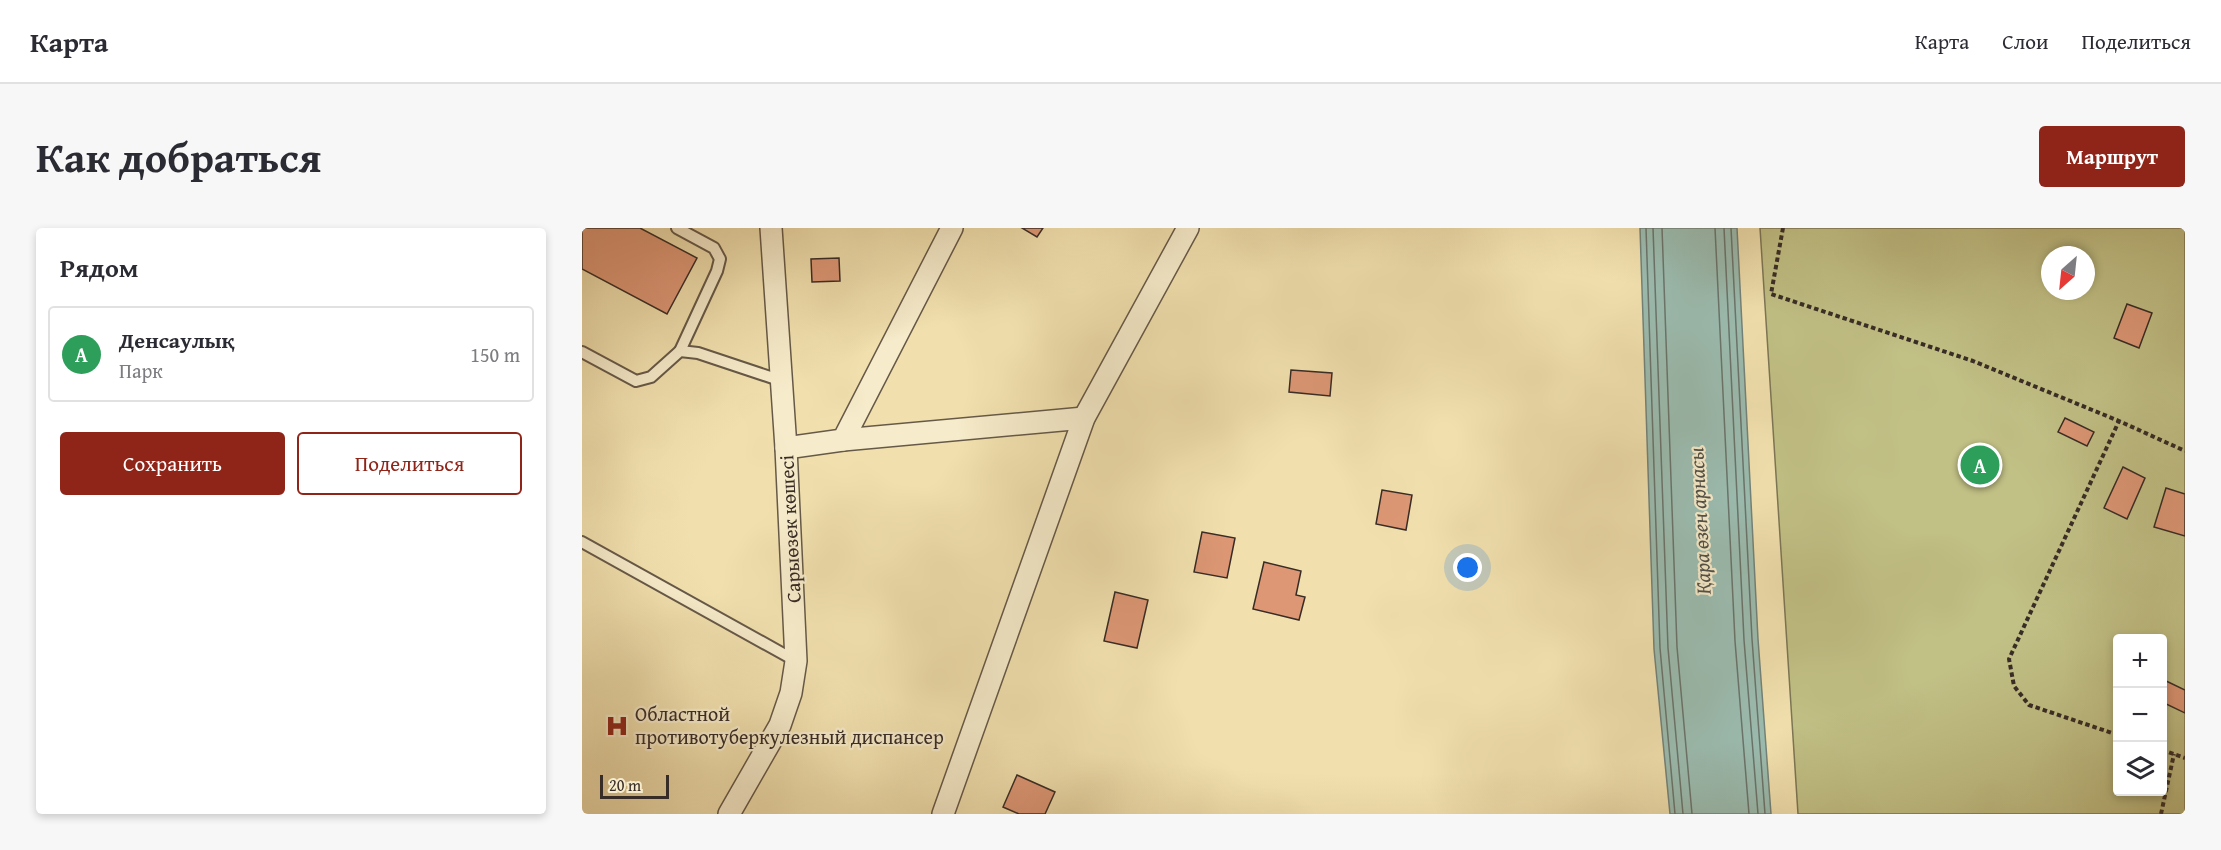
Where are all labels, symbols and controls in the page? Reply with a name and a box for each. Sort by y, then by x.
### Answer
text: Карта [30,21,108,62]
text: Карта [1915,26,1969,57]
text: Слои [2002,26,2048,57]
text: Поделиться [2081,26,2191,57]
text: Как добраться [36,126,321,187]
button: Маршрут [2039,126,2185,187]
north arrow [2041,246,2095,300]
text: Рядом [60,248,138,287]
text: Денсаулық [119,324,234,356]
text: A [75,340,88,369]
text: 150 m [470,340,520,369]
text: Парк [119,356,163,385]
button: Сохранить [60,432,285,495]
button: Поделиться [297,432,522,495]
pin: A [1960,442,2000,488]
water label: Қара өзен арнасы [1680,447,1719,595]
street label: Сарыөзек көшесі [771,454,808,604]
your location [1453,553,1482,582]
map controls [2113,634,2167,796]
button: + [2113,634,2167,688]
button: − [2113,688,2167,742]
place label: Областной противотуберкулезный диспансер [635,699,944,751]
hospital icon: Областной противотуберкулезный диспансер [604,713,630,739]
button: layers [2113,742,2167,796]
scale bar [600,772,669,800]
text: 20 m [609,773,641,797]

